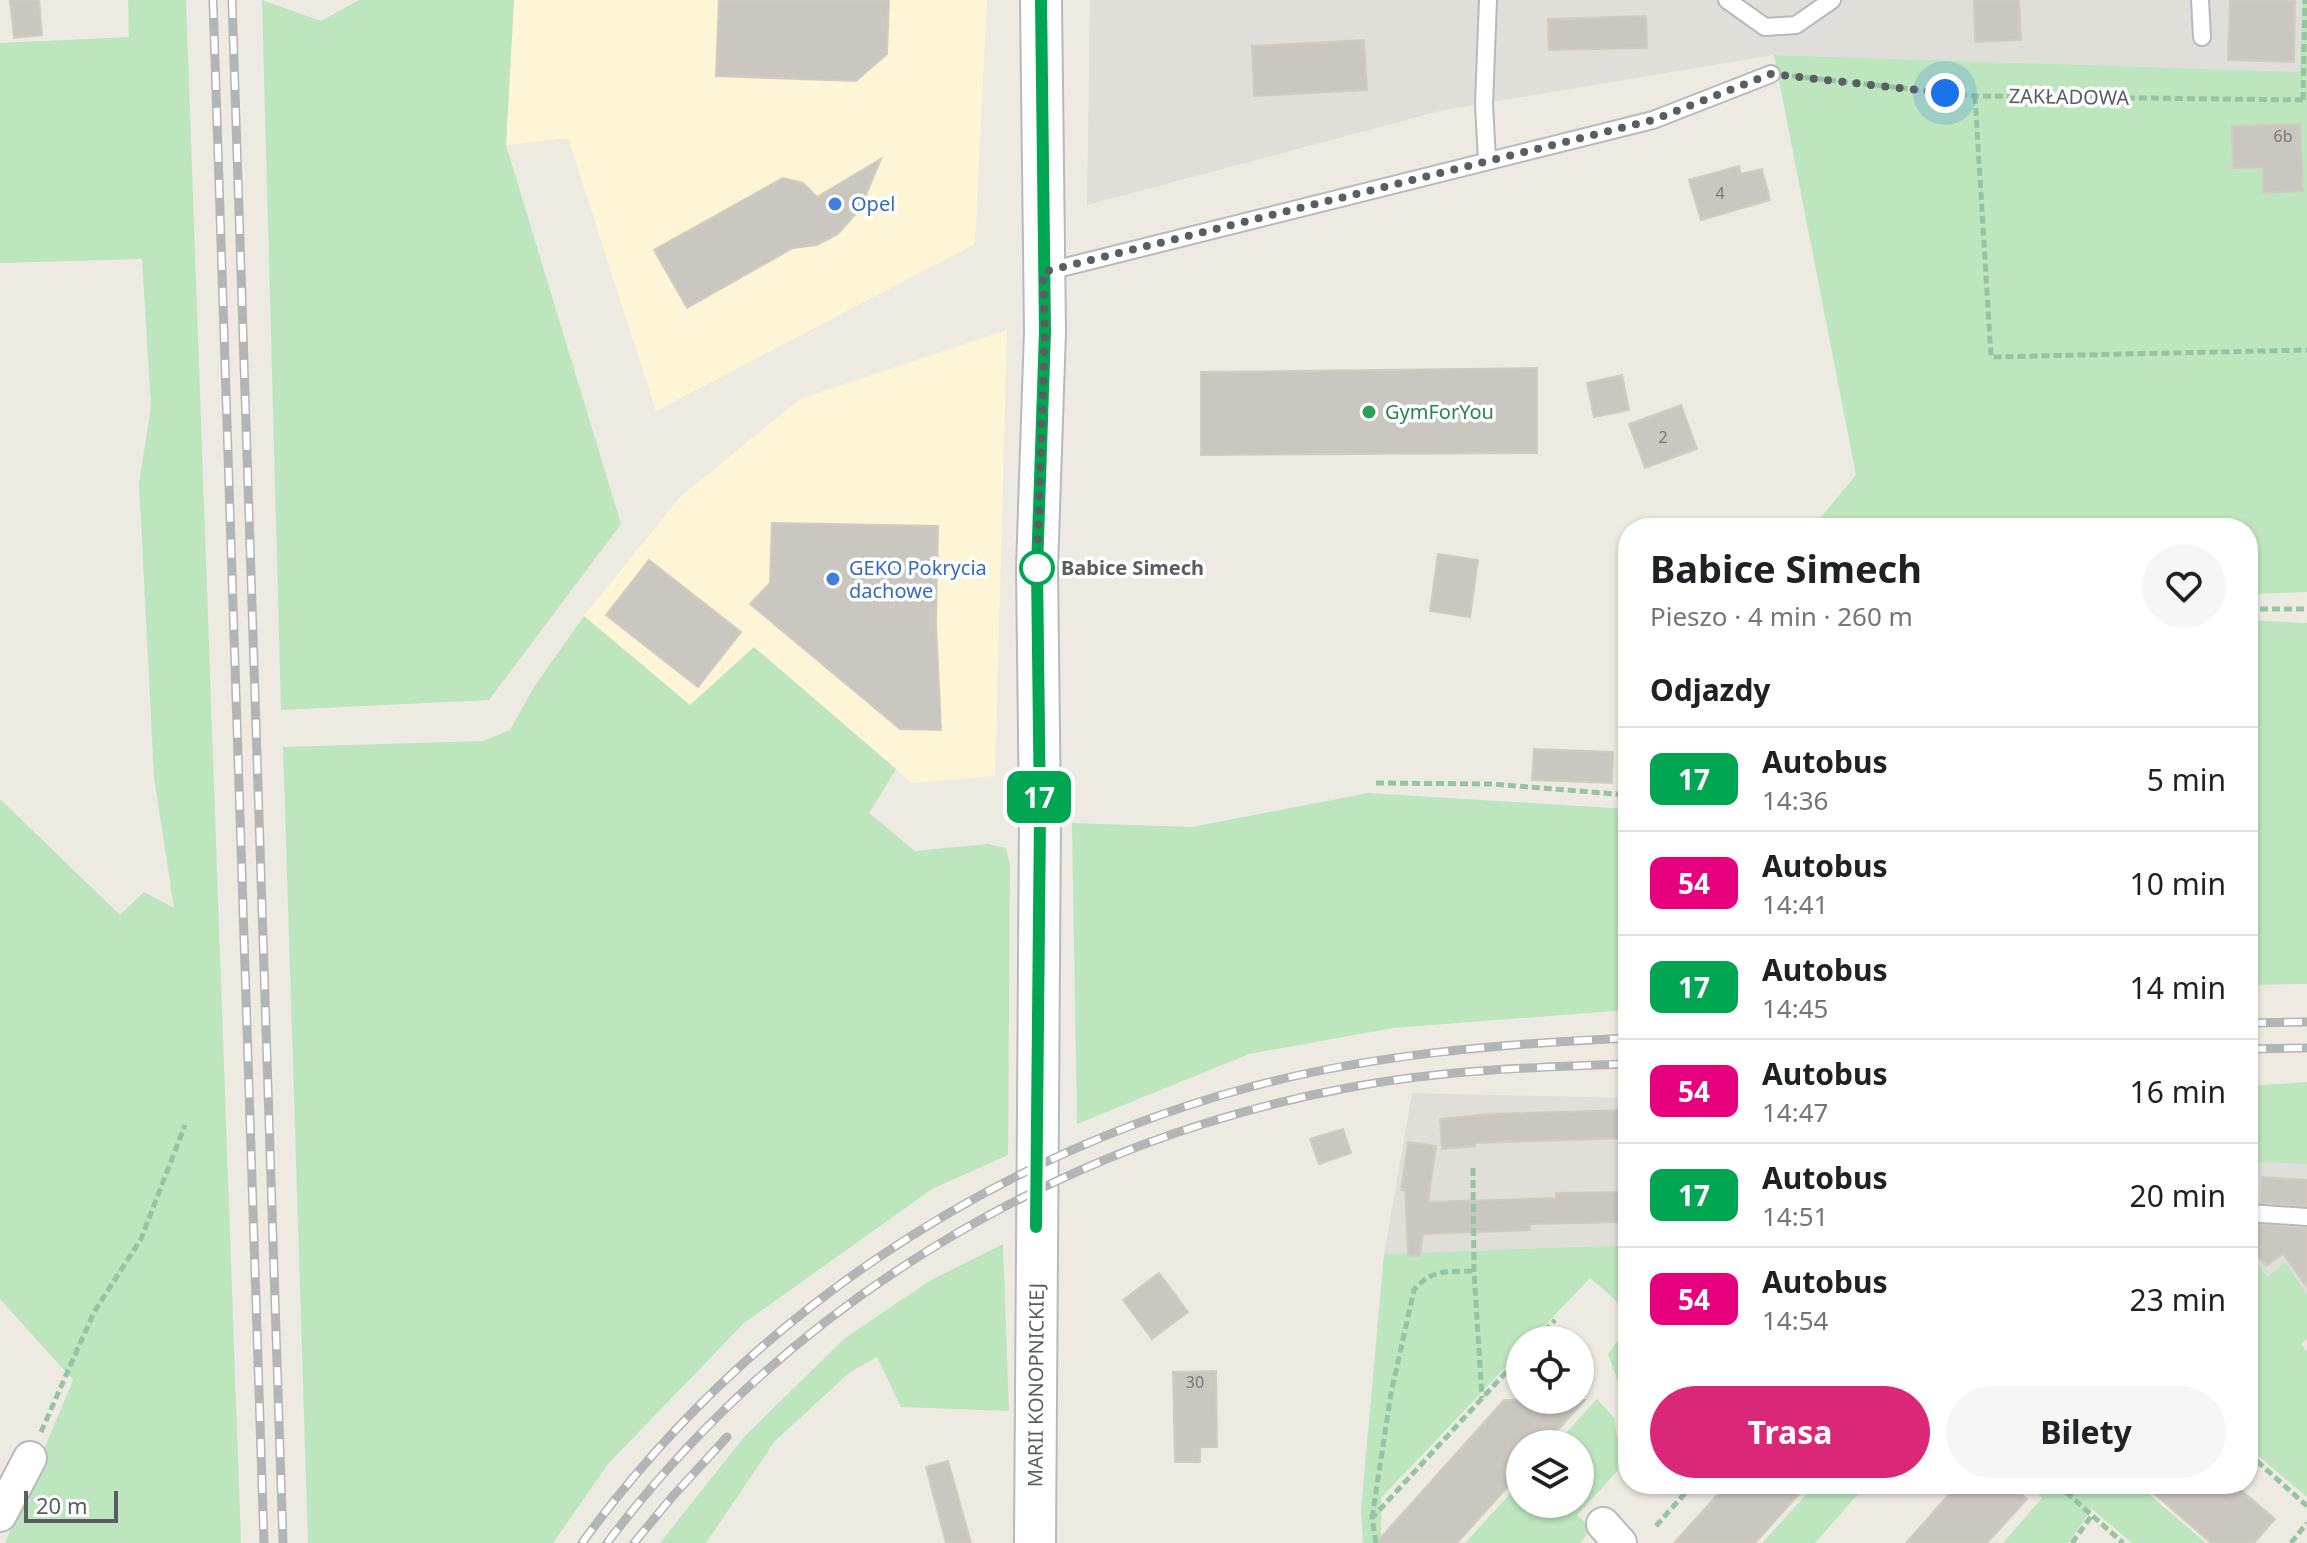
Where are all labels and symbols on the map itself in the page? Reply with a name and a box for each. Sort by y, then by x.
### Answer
your location [1925,73,1965,113]
street label: ZAKŁADOWA [2009,82,2130,111]
house number: 6b [2274,125,2293,147]
house number: 4 [1715,182,1725,204]
place label: Opel [851,190,895,217]
marker: Opel [826,195,844,213]
place label: GymForYou [1385,398,1494,425]
marker: GymForYou [1360,403,1378,421]
house number: 2 [1658,426,1668,448]
marker: Babice Simech [1020,551,1054,585]
place label: GEKO Pokrycia dachowe [849,554,987,604]
place label: Babice Simech [1061,554,1204,581]
marker: GEKO Pokrycia dachowe [824,570,842,588]
line badge: 17 [1003,771,1075,823]
street label: MARII KONOPNICKIEJ [1021,1283,1050,1487]
house number: 30 [1186,1371,1204,1393]
scale bar [24,1487,118,1523]

